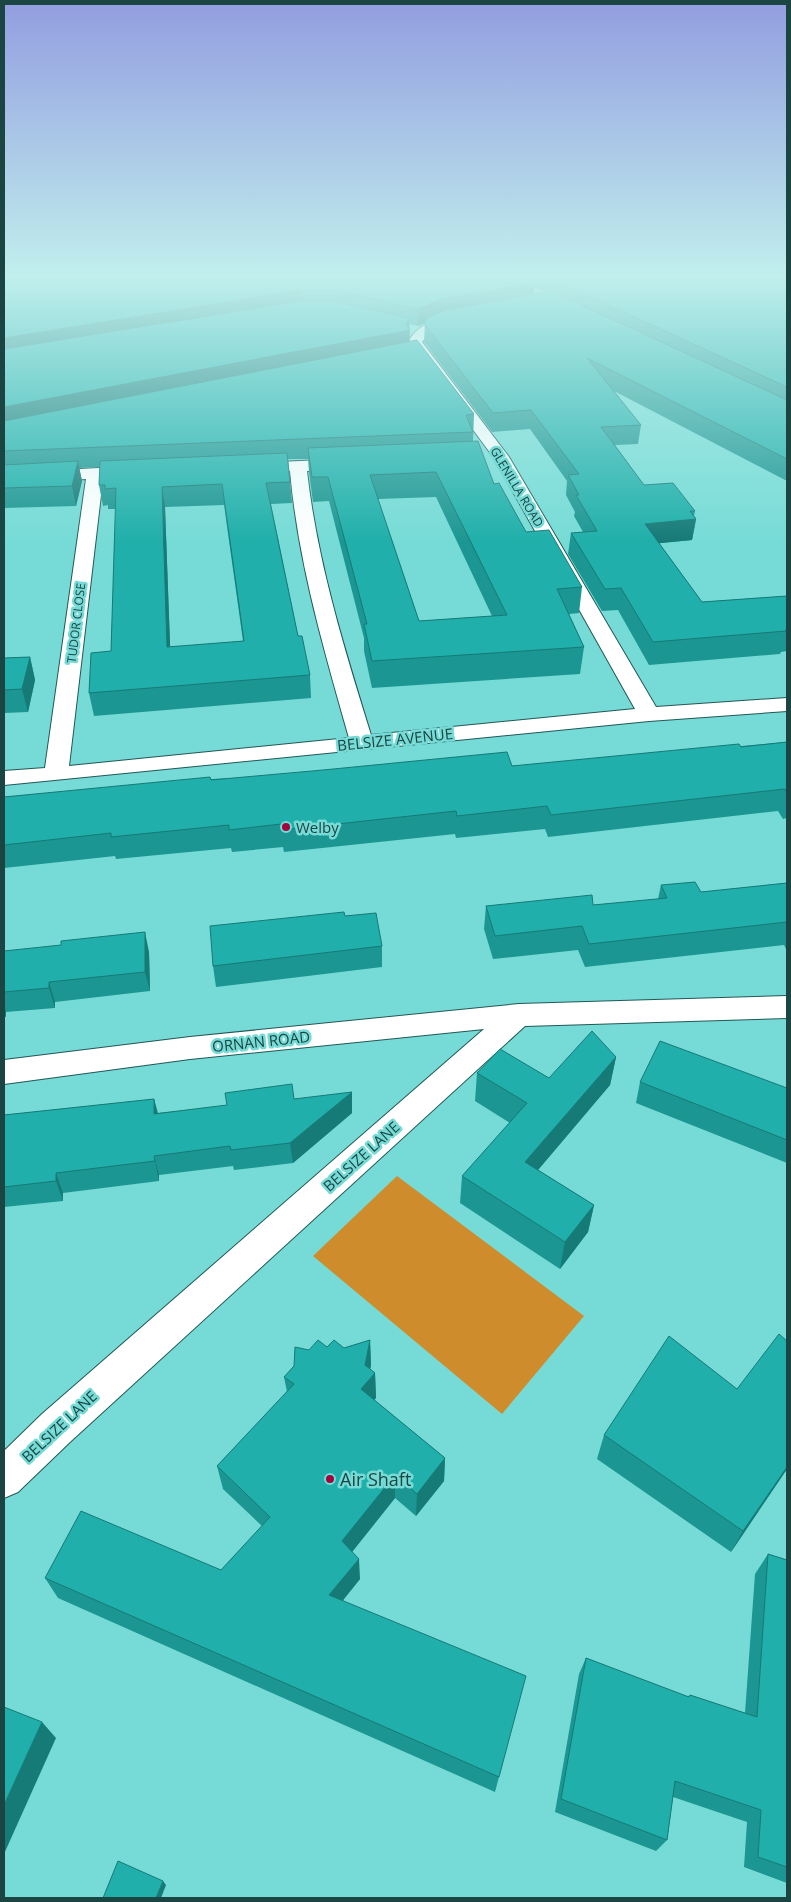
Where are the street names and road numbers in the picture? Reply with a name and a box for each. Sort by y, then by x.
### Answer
street label: GLENILLA ROAD [486,444,548,530]
street label: TUDOR CLOSE [63,582,89,664]
street label: BELSIZE AVENUE [336,723,454,755]
street label: ORNAN ROAD [211,1026,311,1056]
street label: BELSIZE LANE [319,1116,403,1196]
street label: BELSIZE LANE [17,1386,101,1466]

